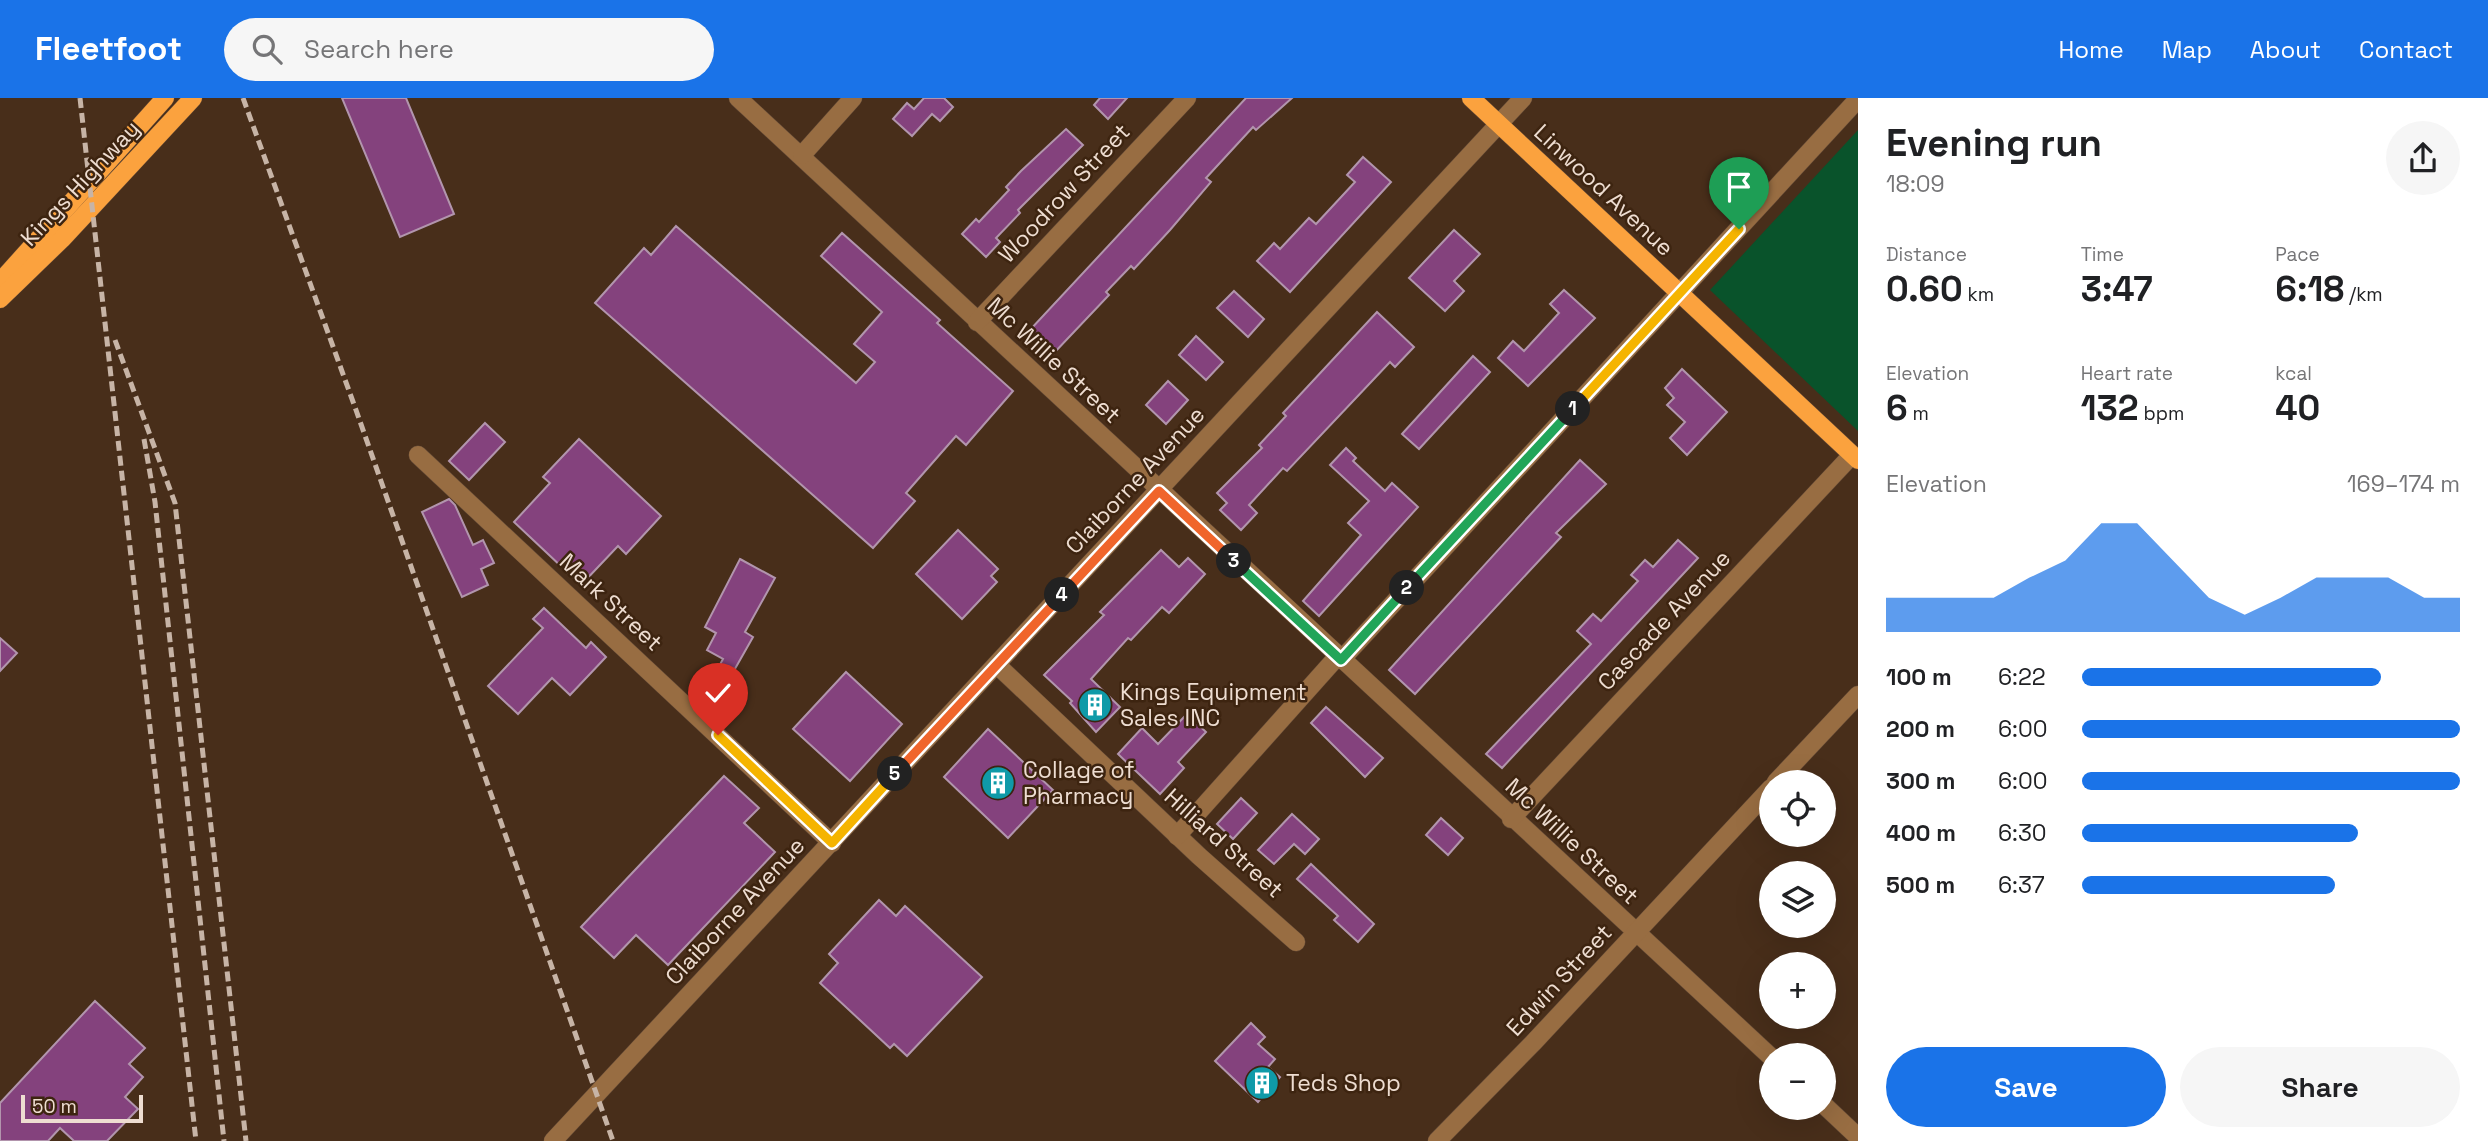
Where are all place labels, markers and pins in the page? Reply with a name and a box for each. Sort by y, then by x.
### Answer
pin [1709,157,1769,229]
pin: 1 [1556,392,1590,426]
pin: 3 [1216,544,1252,578]
pin: 2 [1390,570,1424,606]
pin: 4 [1044,578,1080,612]
pin [688,663,748,735]
place label: Kings Equipment Sales INC [1120,677,1307,733]
building icon: Kings Equipment Sales INC [1076,686,1114,724]
place label: Collage of Pharmacy [1023,755,1134,811]
pin: 5 [878,756,912,792]
building icon: Collage of Pharmacy [979,764,1017,802]
building icon: Teds Shop [1243,1064,1281,1102]
place label: Teds Shop [1286,1068,1401,1098]

